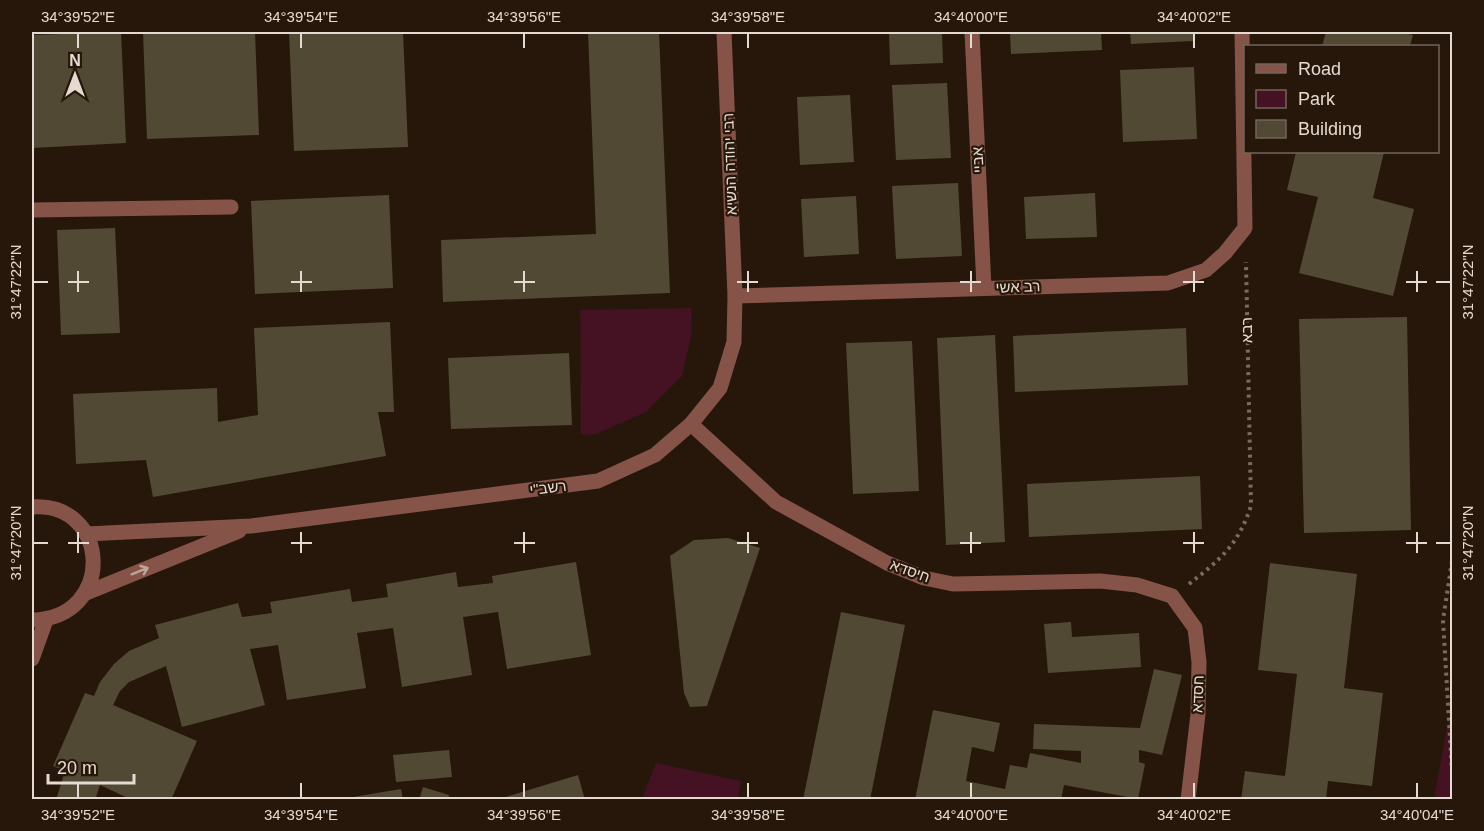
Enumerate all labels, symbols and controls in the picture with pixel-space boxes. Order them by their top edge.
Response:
text: 34°39'52"E [41,8,115,25]
text: 34°39'54"E [264,8,338,25]
text: 34°39'56"E [487,8,561,25]
text: 34°39'58"E [711,8,785,25]
text: 34°40'00"E [934,8,1008,25]
text: 34°40'02"E [1157,8,1231,25]
north arrow [45,45,105,105]
legend [1244,45,1439,153]
text: N [69,52,81,69]
text: Road [1298,59,1341,79]
text: Park [1298,89,1336,109]
street label: רבי יהודה הנשיא [719,113,740,216]
text: Building [1298,119,1362,139]
street label: אביי [968,146,987,174]
text: 31°47'22"N [7,244,24,320]
text: 31°47'22"N [1459,244,1476,320]
street label: רב אשי [995,277,1041,296]
street label: רבא [1238,317,1255,343]
street label: רשב"י [528,477,567,498]
text: 31°47'20"N [7,505,24,581]
text: 31°47'20"N [1459,505,1476,581]
street label: חיסדא [888,556,932,586]
one-way arrow [130,565,149,576]
street label: חסדא [1188,675,1207,713]
scale bar [48,747,134,785]
text: 20 m [57,758,97,778]
text: 34°39'52"E [41,806,115,823]
text: 34°39'54"E [264,806,338,823]
text: 34°39'56"E [487,806,561,823]
text: 34°39'58"E [711,806,785,823]
text: 34°40'00"E [934,806,1008,823]
text: 34°40'02"E [1157,806,1231,823]
text: 34°40'04"E [1380,806,1454,823]

